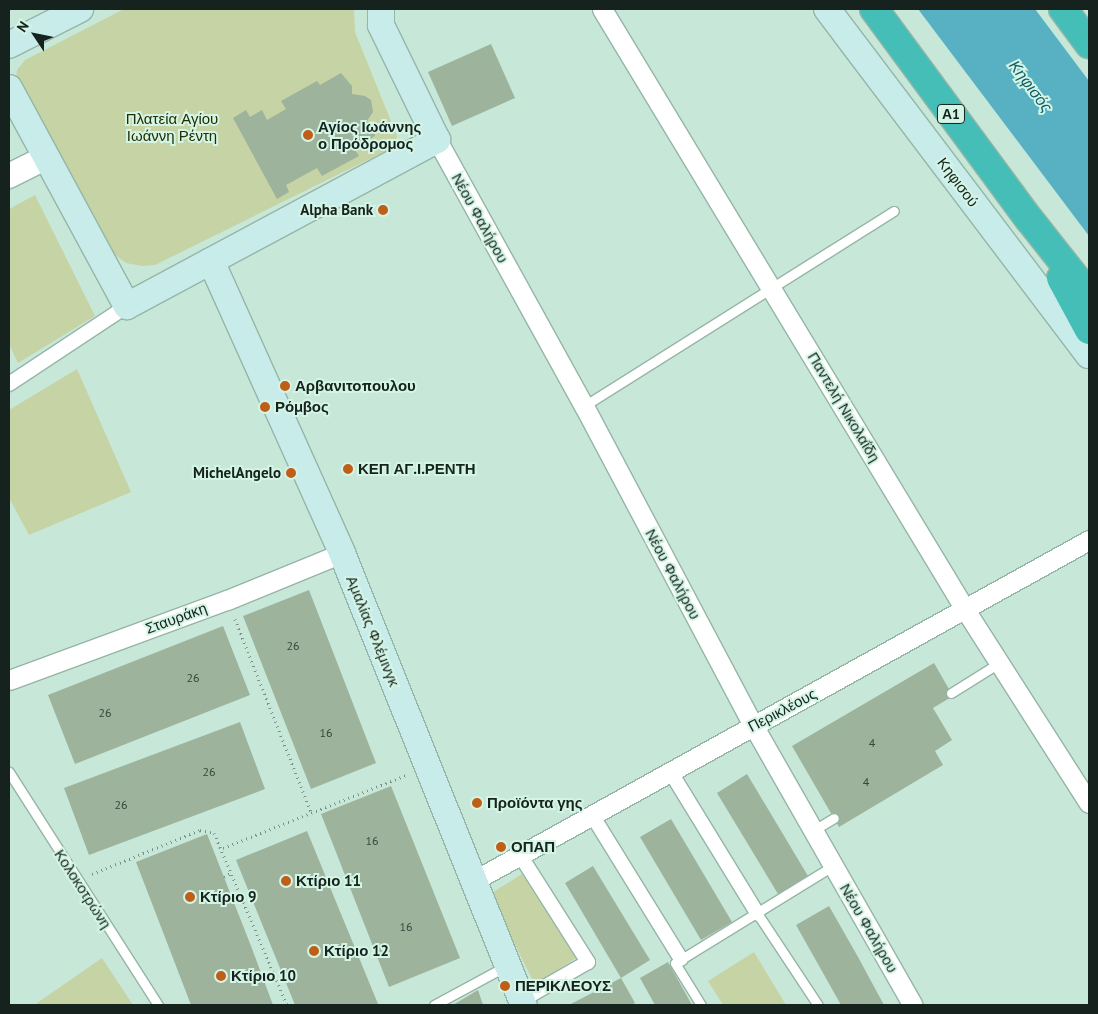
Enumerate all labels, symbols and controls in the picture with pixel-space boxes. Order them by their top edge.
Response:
north arrow [10,10,60,60]
text: N [13,18,33,35]
water label: Κηφισός [1005,56,1057,116]
road number: Α1 [936,102,966,126]
park label: Πλατεία Αγίου Ιωάννη Ρέντη [126,109,218,144]
place label: Αγίος Ιωάννης ο Πρόδρομος [318,117,421,152]
marker: Αγίος Ιωάννης ο Πρόδρομος [302,129,314,141]
street label: Κηφισού [934,154,982,210]
street label: Νέου Φαλήρου [448,170,512,266]
place label: Alpha Bank [300,201,373,219]
marker: Alpha Bank [377,204,389,216]
street label: Παντελή Νικολαΐδη [804,349,884,465]
place label: Αρβανιτοπουλου [295,377,416,395]
marker: Αρβανιτοπουλου [279,380,291,392]
place label: Ρόμβος [275,398,329,416]
marker: Ρόμβος [259,401,271,413]
place label: ΚΕΠ ΑΓ.Ι.ΡΕΝΤΗ [358,460,476,478]
marker: ΚΕΠ ΑΓ.Ι.ΡΕΝΤΗ [342,463,354,475]
place label: MichelAngelo [193,464,281,482]
marker: MichelAngelo [285,467,297,479]
street label: Νέου Φαλήρου [642,526,704,622]
street label: Αμαλίας Φλέμινγκ [343,573,403,689]
street label: Σταυράκη [143,599,209,637]
house number: 26 [286,639,300,653]
house number: 26 [186,671,200,685]
street label: Περικλέους [745,684,819,736]
house number: 26 [98,706,112,720]
house number: 16 [319,726,333,740]
house number: 4 [869,736,875,750]
house number: 26 [202,765,216,779]
house number: 4 [863,775,869,789]
place label: Προϊόντα γης [487,794,583,812]
marker: Προϊόντα γης [471,797,483,809]
house number: 26 [114,798,128,812]
house number: 16 [365,834,379,848]
place label: ΟΠΑΠ [511,838,555,856]
marker: ΟΠΑΠ [495,841,507,853]
street label: Κολοκοτρώνη [51,846,115,932]
place label: Κτίριο 11 [296,872,361,890]
marker: Κτίριο 11 [280,875,292,887]
street label: Νέου Φαλήρου [836,880,902,976]
place label: Κτίριο 9 [200,888,257,906]
marker: Κτίριο 9 [184,891,196,903]
house number: 16 [399,920,413,934]
place label: Κτίριο 12 [324,942,389,960]
marker: Κτίριο 12 [308,945,320,957]
place label: Κτίριο 10 [231,967,296,985]
marker: Κτίριο 10 [215,970,227,982]
place label: ΠΕΡΙΚΛΕΟΥΣ [515,977,611,995]
marker: ΠΕΡΙΚΛΕΟΥΣ [499,980,511,992]

